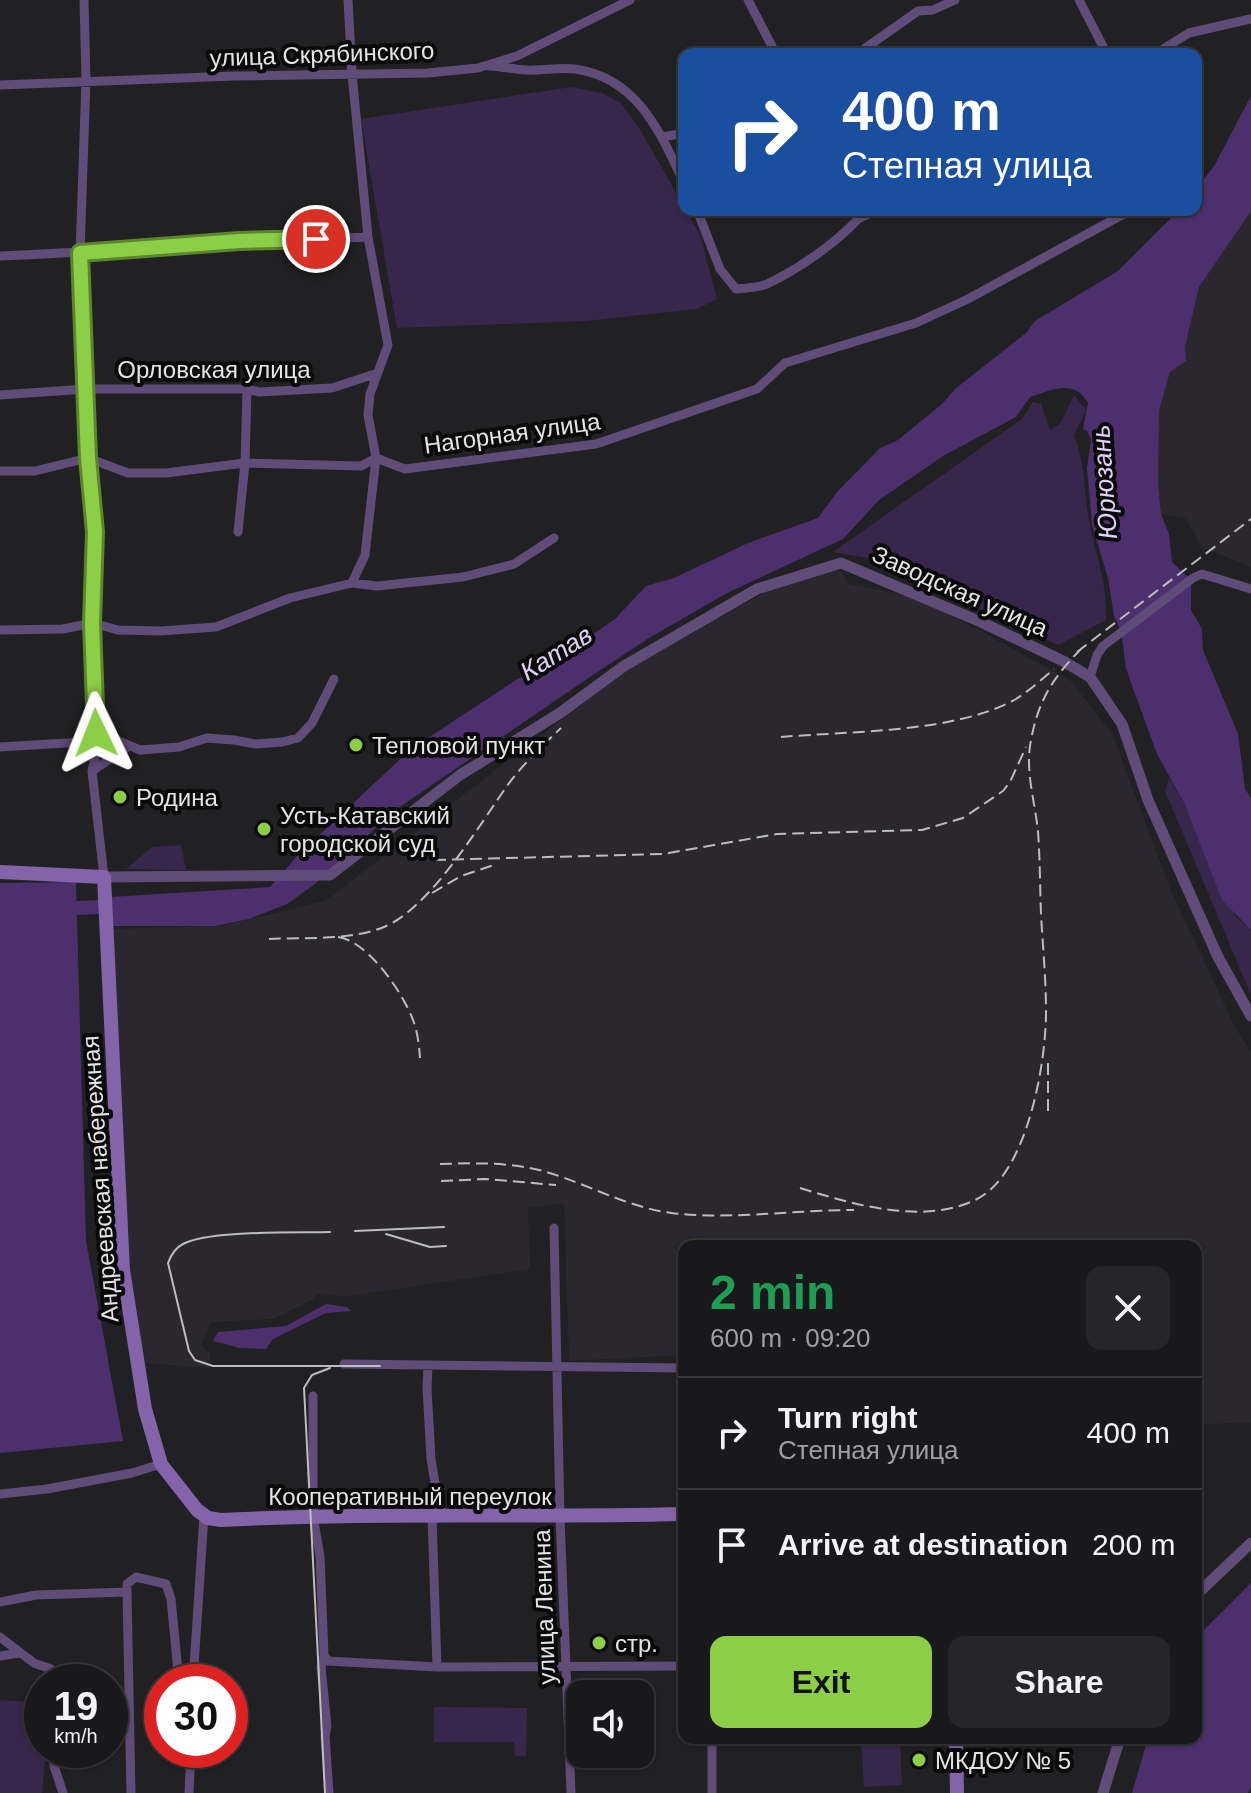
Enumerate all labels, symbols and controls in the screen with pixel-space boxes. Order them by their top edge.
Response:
street label: улица Скрябинского [209,37,435,71]
text: 400 m [842,79,1001,142]
icon: right [710,80,814,184]
text: Степная улица [842,145,1092,186]
pin [282,205,350,273]
icon: arrive [294,217,338,261]
street label: Орловская улица [117,356,311,383]
street label: Нагорная улица [422,407,603,459]
water label: Юрюзань [1085,424,1123,540]
street label: Заводская улица [868,540,1052,642]
water label: Катав [514,619,598,687]
position arrow [54,691,138,775]
place label: Тепловой пункт [372,732,545,759]
marker: Тепловой пункт [347,736,365,754]
place label: Родина [136,784,218,811]
marker: Родина [111,788,129,806]
place label: Усть-Катавский городской суд [280,802,450,857]
marker: Усть-Катавский городской суд [255,820,273,838]
street label: Андреевская набережная [77,1035,123,1323]
text: 2 min [710,1266,835,1319]
button: close [1086,1266,1170,1350]
text: 600 m · 09:20 [710,1323,870,1353]
text: Turn right [778,1401,917,1434]
icon: right [710,1411,754,1455]
text: 400 m [1087,1416,1170,1449]
text: Степная улица [778,1435,959,1465]
street label: Кооперативный переулок [268,1483,552,1510]
icon: arrive [710,1523,754,1567]
street label: улица Ленина [528,1528,560,1685]
text: Arrive at destination [778,1528,1068,1561]
text: 200 m [1092,1528,1175,1561]
place label: стр. [615,1630,658,1657]
marker: стр. [590,1634,608,1652]
button: Exit [710,1636,932,1728]
button: Share [948,1636,1170,1728]
speed limit sign: 30 [144,1664,248,1768]
map controls [566,1680,654,1768]
button: sound [566,1680,654,1768]
text: 19 [54,1684,98,1728]
text: km/h [54,1725,98,1747]
place label: МКДОУ № 5 [935,1747,1071,1774]
marker: МКДОУ № 5 [910,1751,928,1769]

